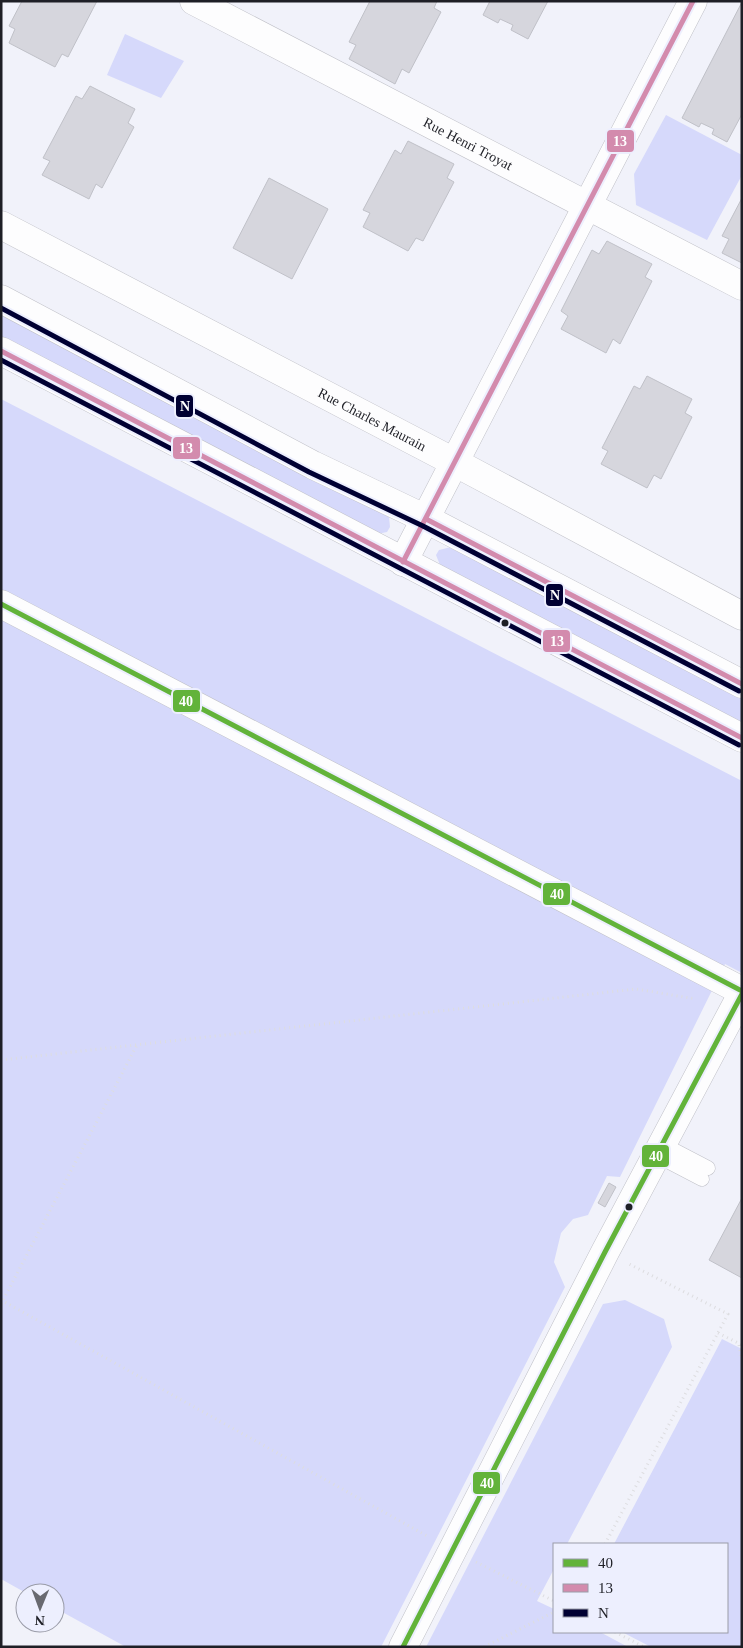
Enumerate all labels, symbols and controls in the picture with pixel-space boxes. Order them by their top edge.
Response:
street label: Rue Henri Troyat [421,115,515,173]
line badge: 13 [606,129,635,153]
text: 13 [613,134,627,149]
street label: Rue Charles Maurain [315,385,429,454]
line badge: N [175,394,194,418]
text: N [180,399,190,414]
line badge: 13 [172,436,201,460]
text: 13 [179,441,193,456]
line badge: N [545,583,564,607]
text: N [550,588,560,603]
unlabelled marker [500,618,510,628]
line badge: 13 [542,629,571,653]
text: 13 [550,634,564,649]
line badge: 40 [172,689,201,713]
text: 40 [179,694,193,709]
line badge: 40 [542,882,571,906]
text: 40 [550,887,564,902]
line badge: 40 [641,1144,670,1168]
text: 40 [649,1149,663,1164]
unlabelled marker [624,1202,634,1212]
line badge: 40 [472,1471,501,1495]
text: 40 [480,1476,494,1491]
legend [553,1543,728,1633]
text: 40 [598,1555,613,1571]
text: 13 [598,1580,613,1596]
north arrow [15,1583,65,1633]
text: N [598,1605,609,1621]
text: N [35,1613,45,1628]

